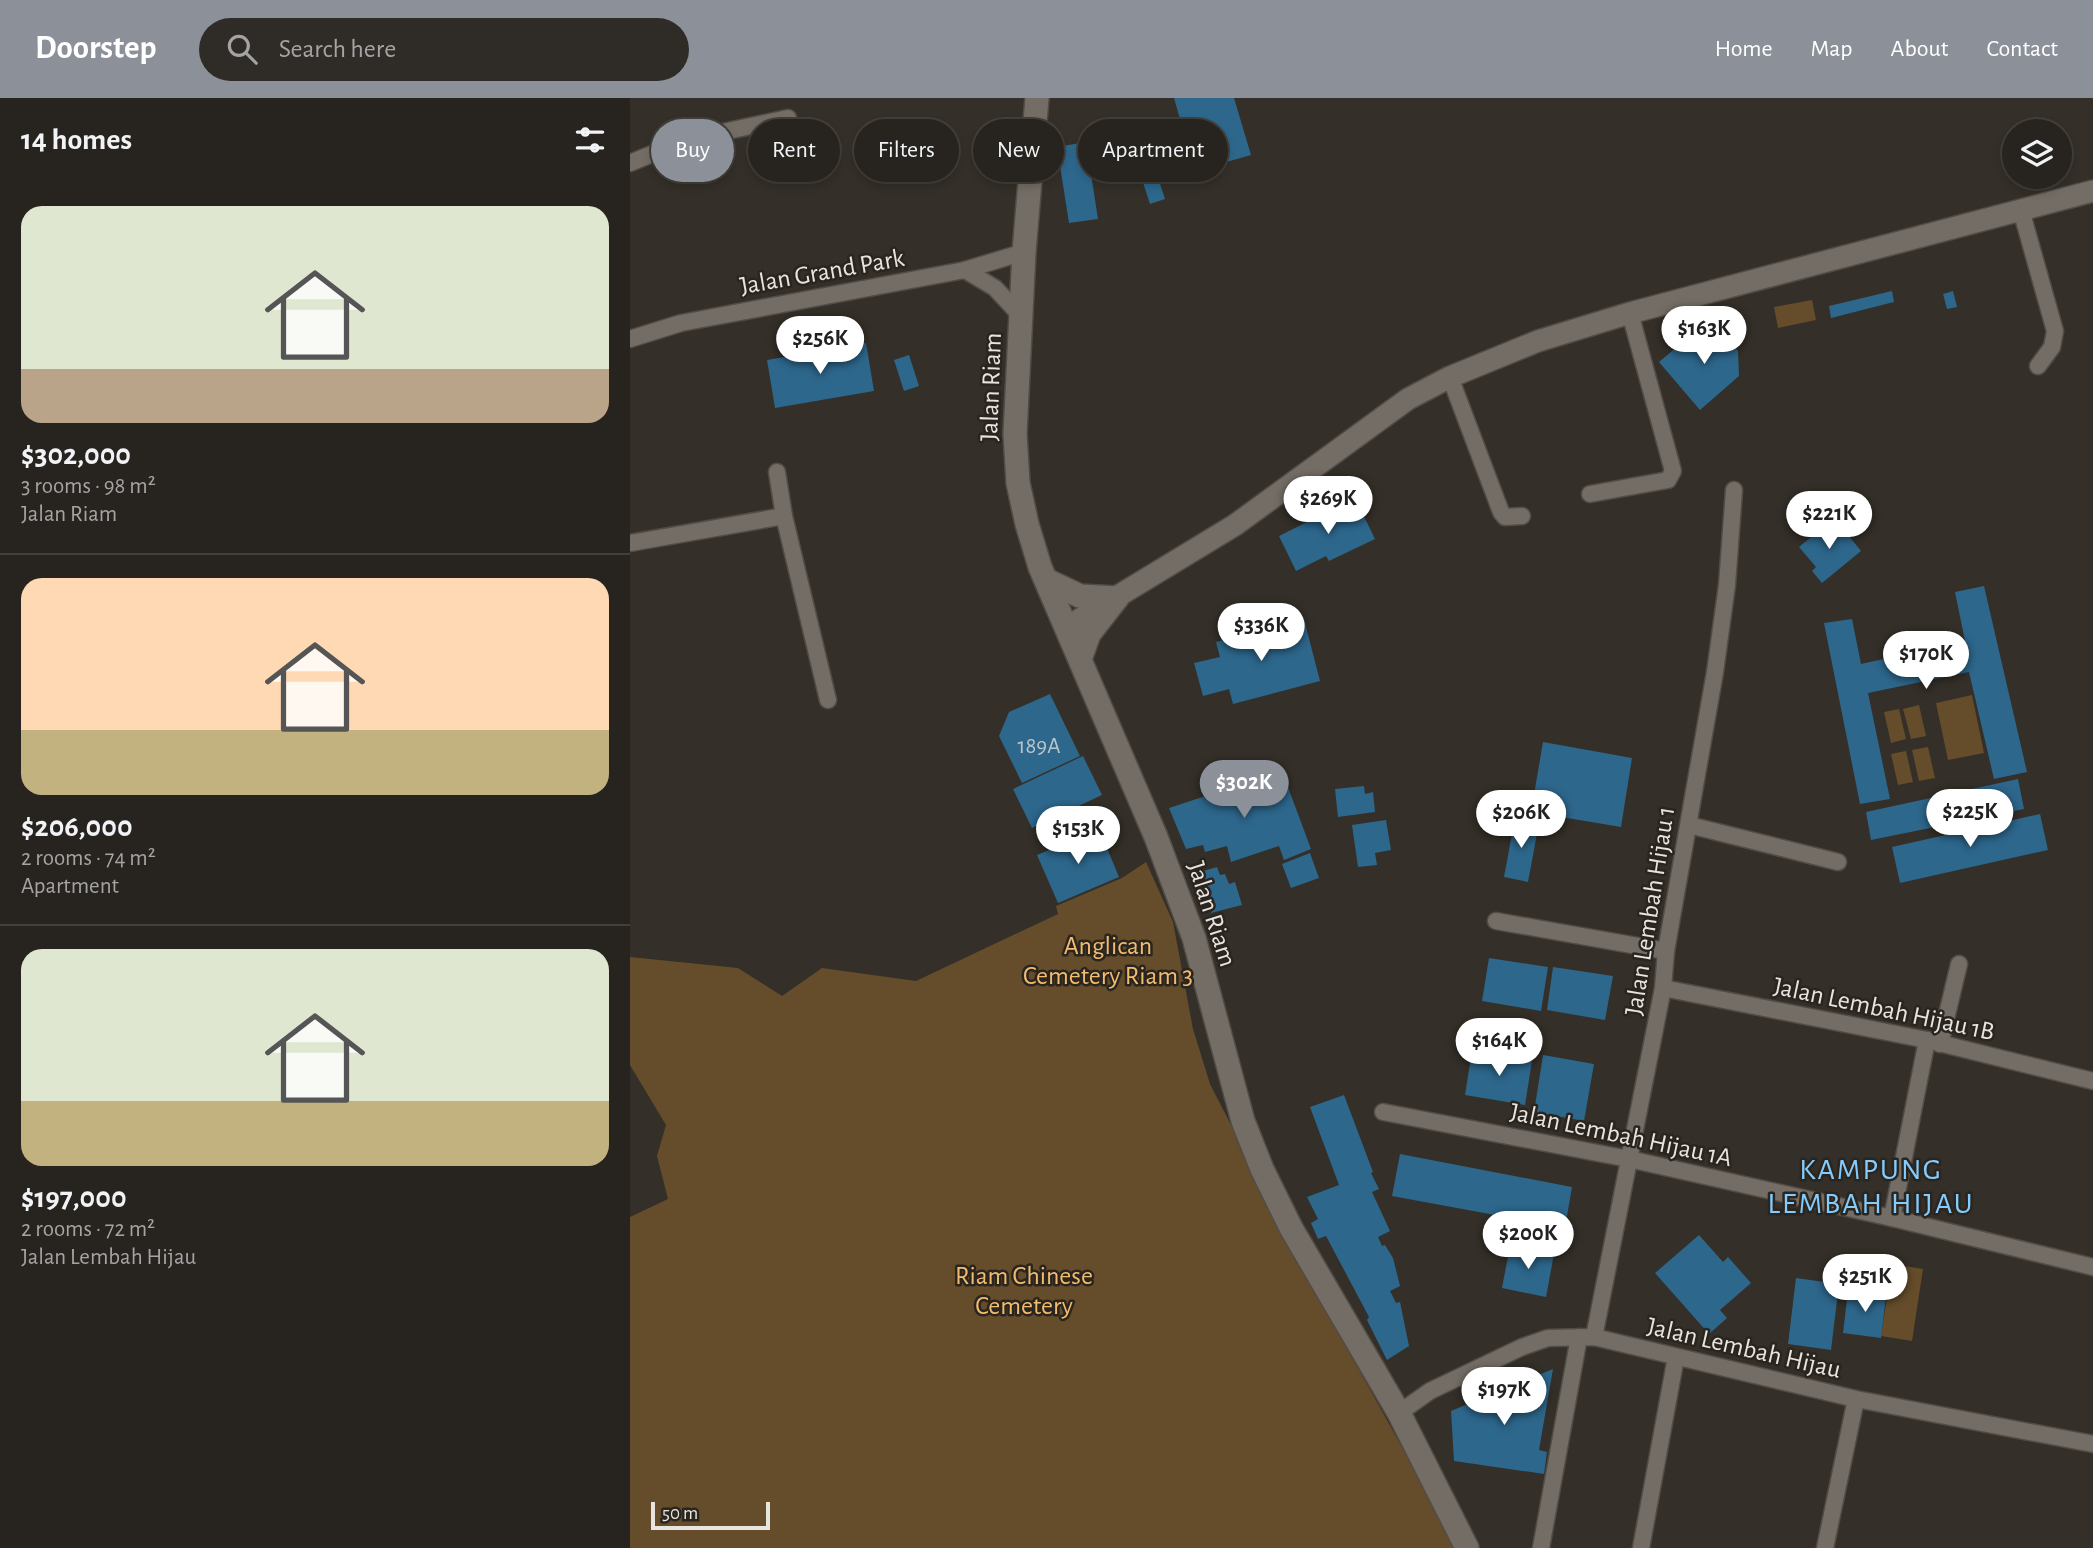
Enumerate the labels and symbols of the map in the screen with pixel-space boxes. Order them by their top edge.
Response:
street label: Jalan Grand Park [738,245,906,299]
pin: $163K [1655,306,1753,366]
pin: $256K [771,316,869,376]
street label: Jalan Riam [976,332,1006,442]
pin: $269K [1279,476,1377,536]
pin: $221K [1780,491,1878,551]
pin: $336K [1212,603,1310,663]
pin: $170K [1877,632,1975,691]
house number: 189A [1018,735,1060,758]
pin: $302K [1195,760,1293,820]
pin: $206K [1472,790,1570,850]
pin: $225K [1921,790,2019,849]
street label: Jalan Lembah Hijau 1 [1621,805,1679,1017]
pin: $153K [1029,806,1127,866]
street label: Jalan Riam [1183,858,1241,970]
park label: Anglican Cemetery Riam 3 [1023,933,1193,989]
street label: Jalan Lembah Hijau 1B [1771,973,1997,1045]
pin: $164K [1450,1018,1548,1078]
street label: Jalan Lembah Hijau 1A [1508,1099,1734,1171]
district label: KAMPUNG LEMBAH HIJAU [1768,1155,1975,1219]
pin: $200K [1479,1212,1577,1271]
pin: $251K [1816,1254,1914,1314]
park label: Riam Chinese Cemetery [955,1263,1093,1319]
street label: Jalan Lembah Hijau [1645,1313,1843,1383]
pin: $197K [1455,1368,1553,1427]
scale bar [651,1499,770,1531]

